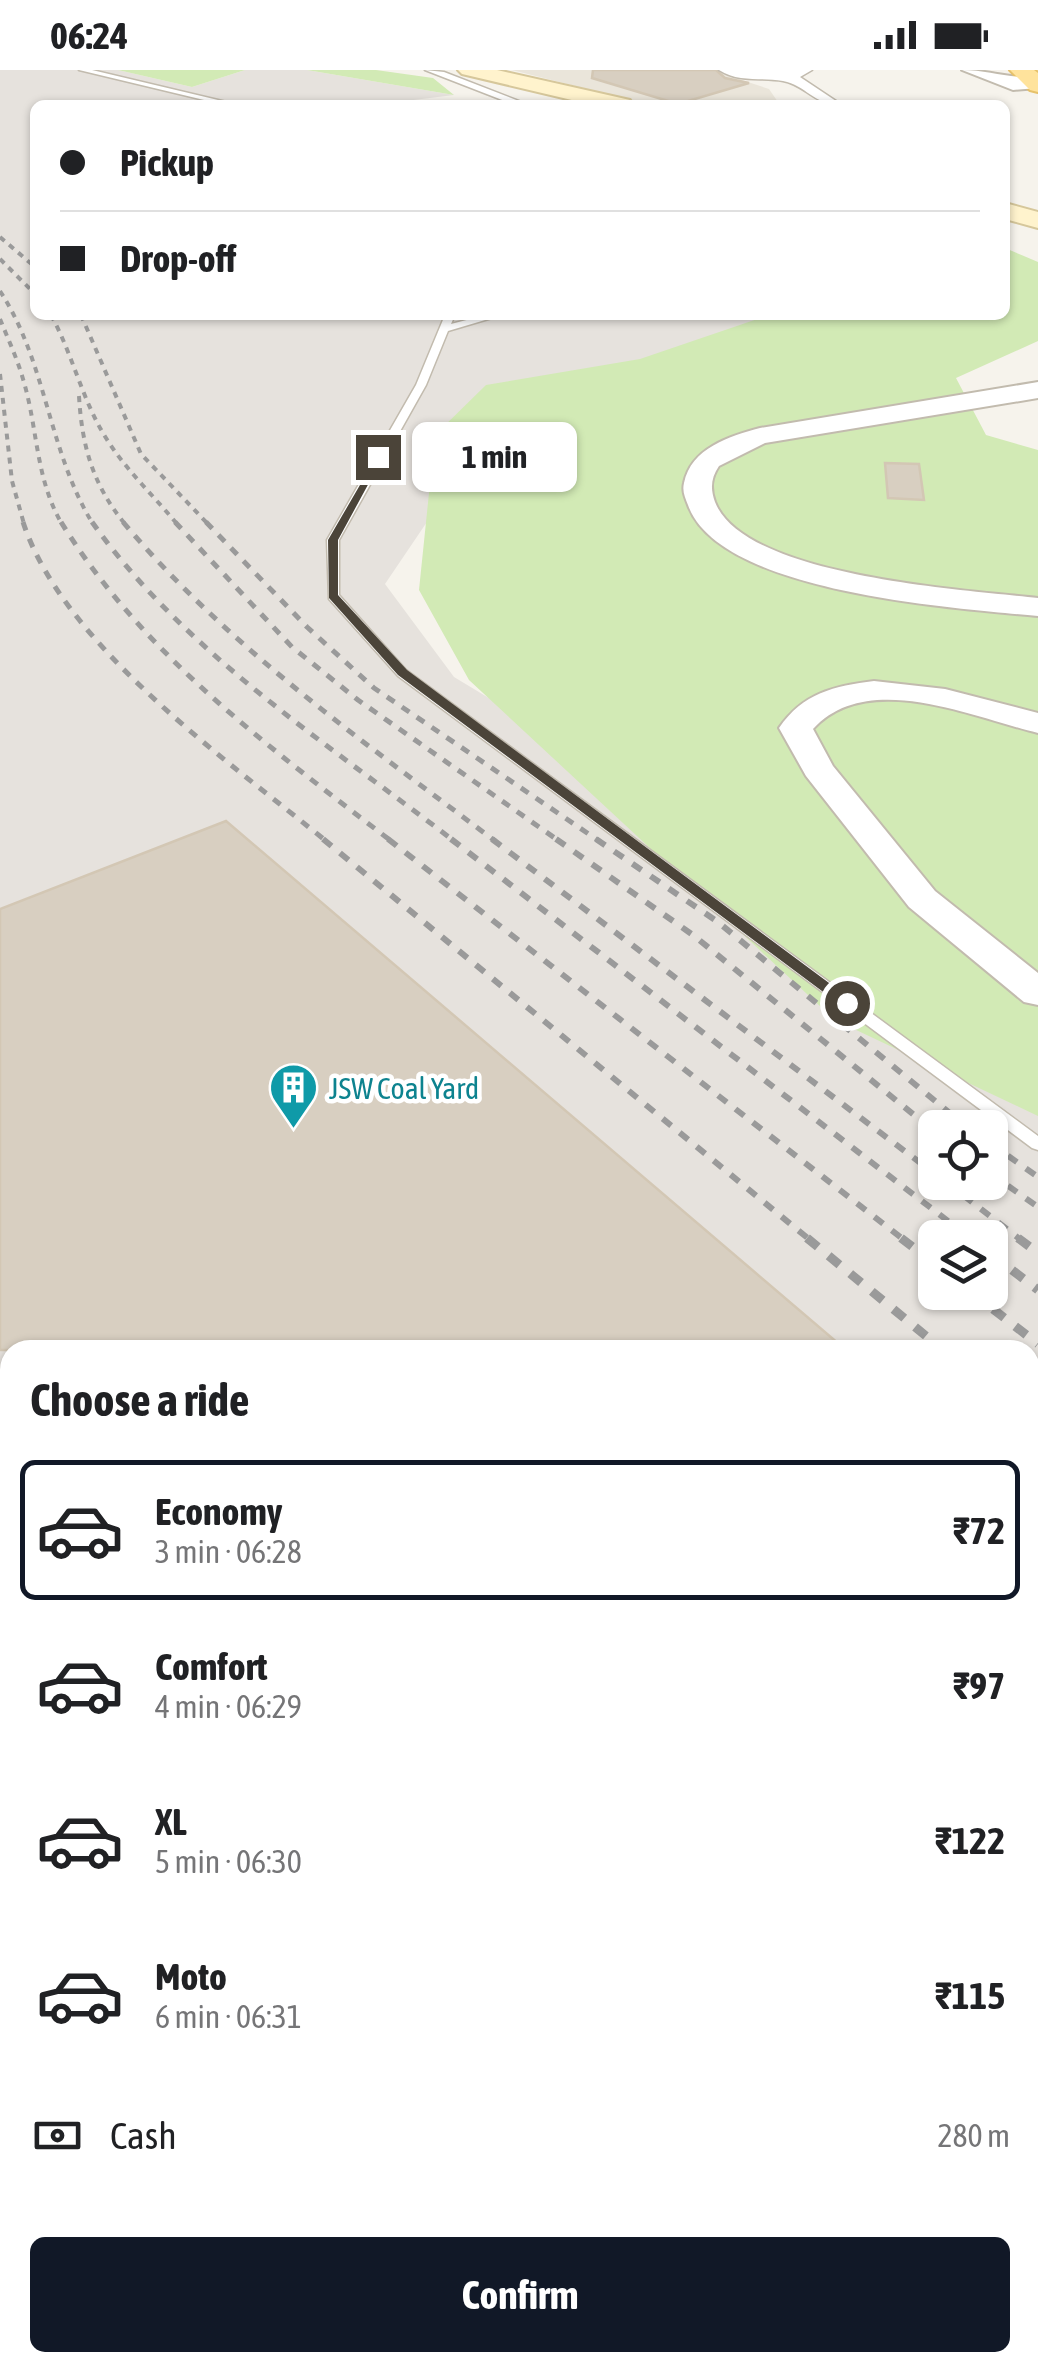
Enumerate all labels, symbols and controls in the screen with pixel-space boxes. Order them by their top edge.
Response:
text: 06:24 [50,14,128,57]
text: Pickup [120,141,214,184]
text: Drop-off [120,237,236,280]
callout: 1 min [413,422,578,492]
route end [356,435,401,480]
text: 1 min [462,438,527,475]
route start [825,981,870,1026]
building icon: JSW Coal Yard [268,1062,320,1130]
place label: JSW Coal Yard [329,1071,479,1105]
map controls [918,1110,1008,1310]
button: locate [918,1110,1008,1200]
button: layers [918,1220,1008,1310]
text: Choose a ride [30,1374,249,1426]
icon: car [35,1485,125,1575]
text: Economy [155,1490,282,1533]
text: ₹72 [953,1509,1005,1552]
text: 3 min · 06:28 [155,1533,302,1570]
icon: car [35,1640,125,1730]
text: Comfort [155,1645,267,1688]
text: ₹97 [953,1664,1005,1707]
text: 4 min · 06:29 [155,1688,302,1725]
icon: car [35,1795,125,1885]
text: XL [155,1800,187,1843]
text: ₹122 [935,1819,1005,1862]
text: 5 min · 06:30 [155,1843,302,1880]
icon: car [35,1950,125,2040]
text: Moto [155,1955,227,1998]
text: ₹115 [935,1974,1005,2017]
text: 6 min · 06:31 [155,1998,302,2035]
icon: cash [30,2108,85,2163]
text: Cash [110,2114,177,2157]
text: 280 m [937,2117,1010,2154]
button: Confirm [30,2237,1010,2352]

